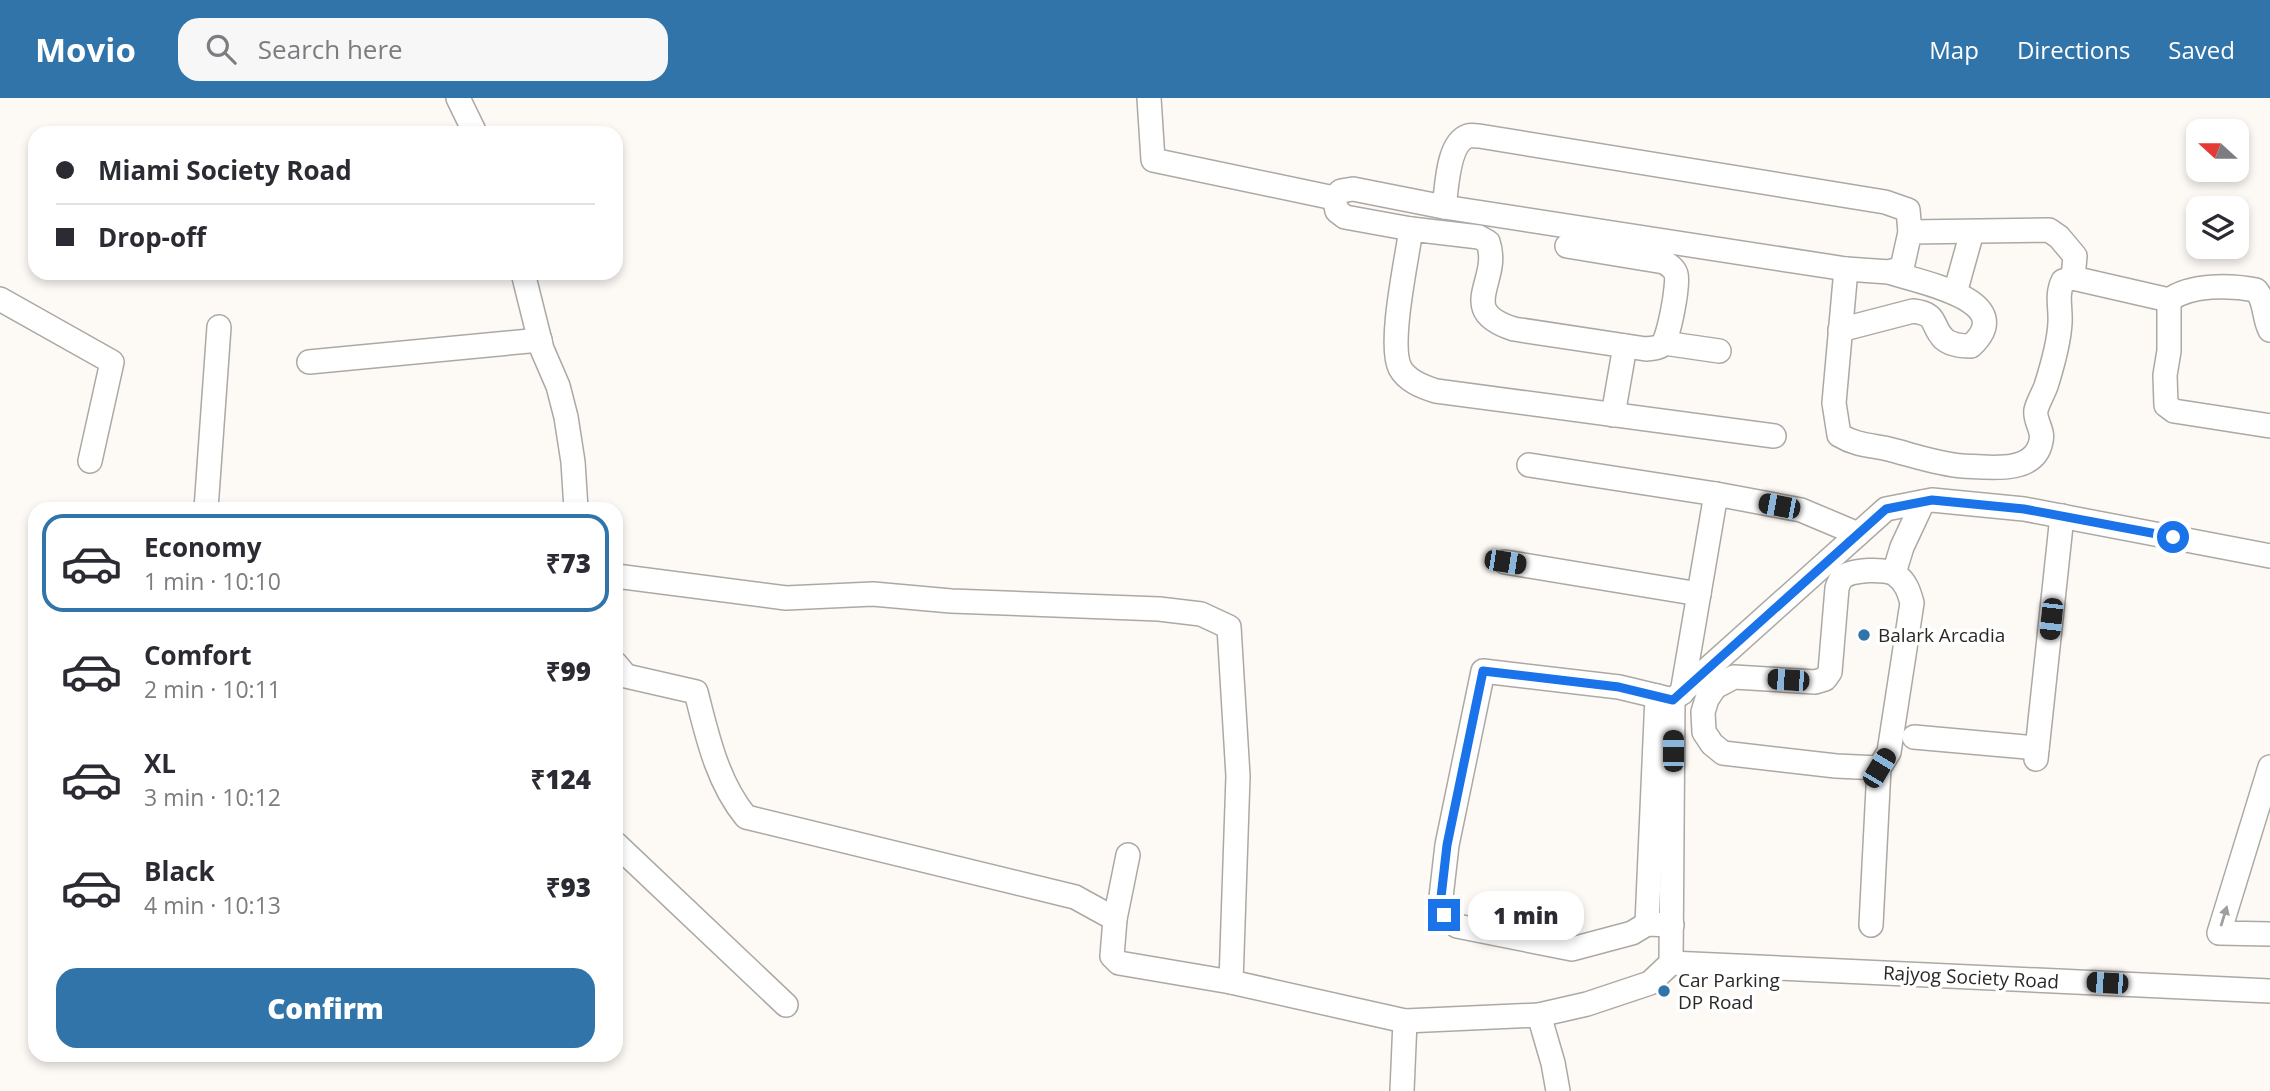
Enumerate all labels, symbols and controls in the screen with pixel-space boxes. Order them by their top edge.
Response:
search box [178,18,668,81]
text: Movio [35,27,136,72]
icon: search [202,30,240,68]
text: Search here [258,31,403,67]
text: Map [1929,33,1979,66]
text: Directions [2017,33,2130,66]
text: Saved [2168,33,2235,66]
north arrow [2186,119,2249,182]
map controls [2186,119,2249,259]
text: Miami Society Road [98,152,352,188]
button: layers [2186,196,2249,259]
text: Drop-off [98,219,206,255]
car [1757,492,1802,520]
route start [2157,521,2189,553]
text: Economy [144,529,262,565]
icon: car [60,532,123,595]
text: ₹73 [546,545,591,581]
car [1483,548,1528,576]
text: 1 min · 10:10 [144,565,281,597]
car [2039,597,2064,641]
place label: Balark Arcadia [1878,622,2005,648]
marker: Balark Arcadia [1856,627,1872,643]
text: Comfort [144,637,251,673]
icon: car [60,640,123,703]
text: ₹99 [546,653,591,689]
car [1767,668,1810,692]
text: 2 min · 10:11 [144,673,281,705]
car [1663,730,1684,772]
text: XL [144,745,176,781]
car [1860,745,1899,791]
icon: car [60,748,123,811]
text: ₹124 [530,761,591,797]
text: 3 min · 10:12 [144,781,281,813]
text: Black [144,853,215,889]
icon: car [60,856,123,919]
text: ₹93 [546,869,591,905]
text: 4 min · 10:13 [144,889,281,921]
callout: 1 min [1468,890,1584,940]
route end [1428,899,1460,931]
text: 1 min [1493,899,1559,931]
one-way arrow [2219,906,2229,927]
street label: Rajyog Society Road [1882,959,2060,995]
place label: Car Parking DP Road [1678,967,1780,1015]
button: Confirm [56,968,595,1048]
car [2086,971,2129,995]
marker: Car Parking DP Road [1656,983,1672,999]

